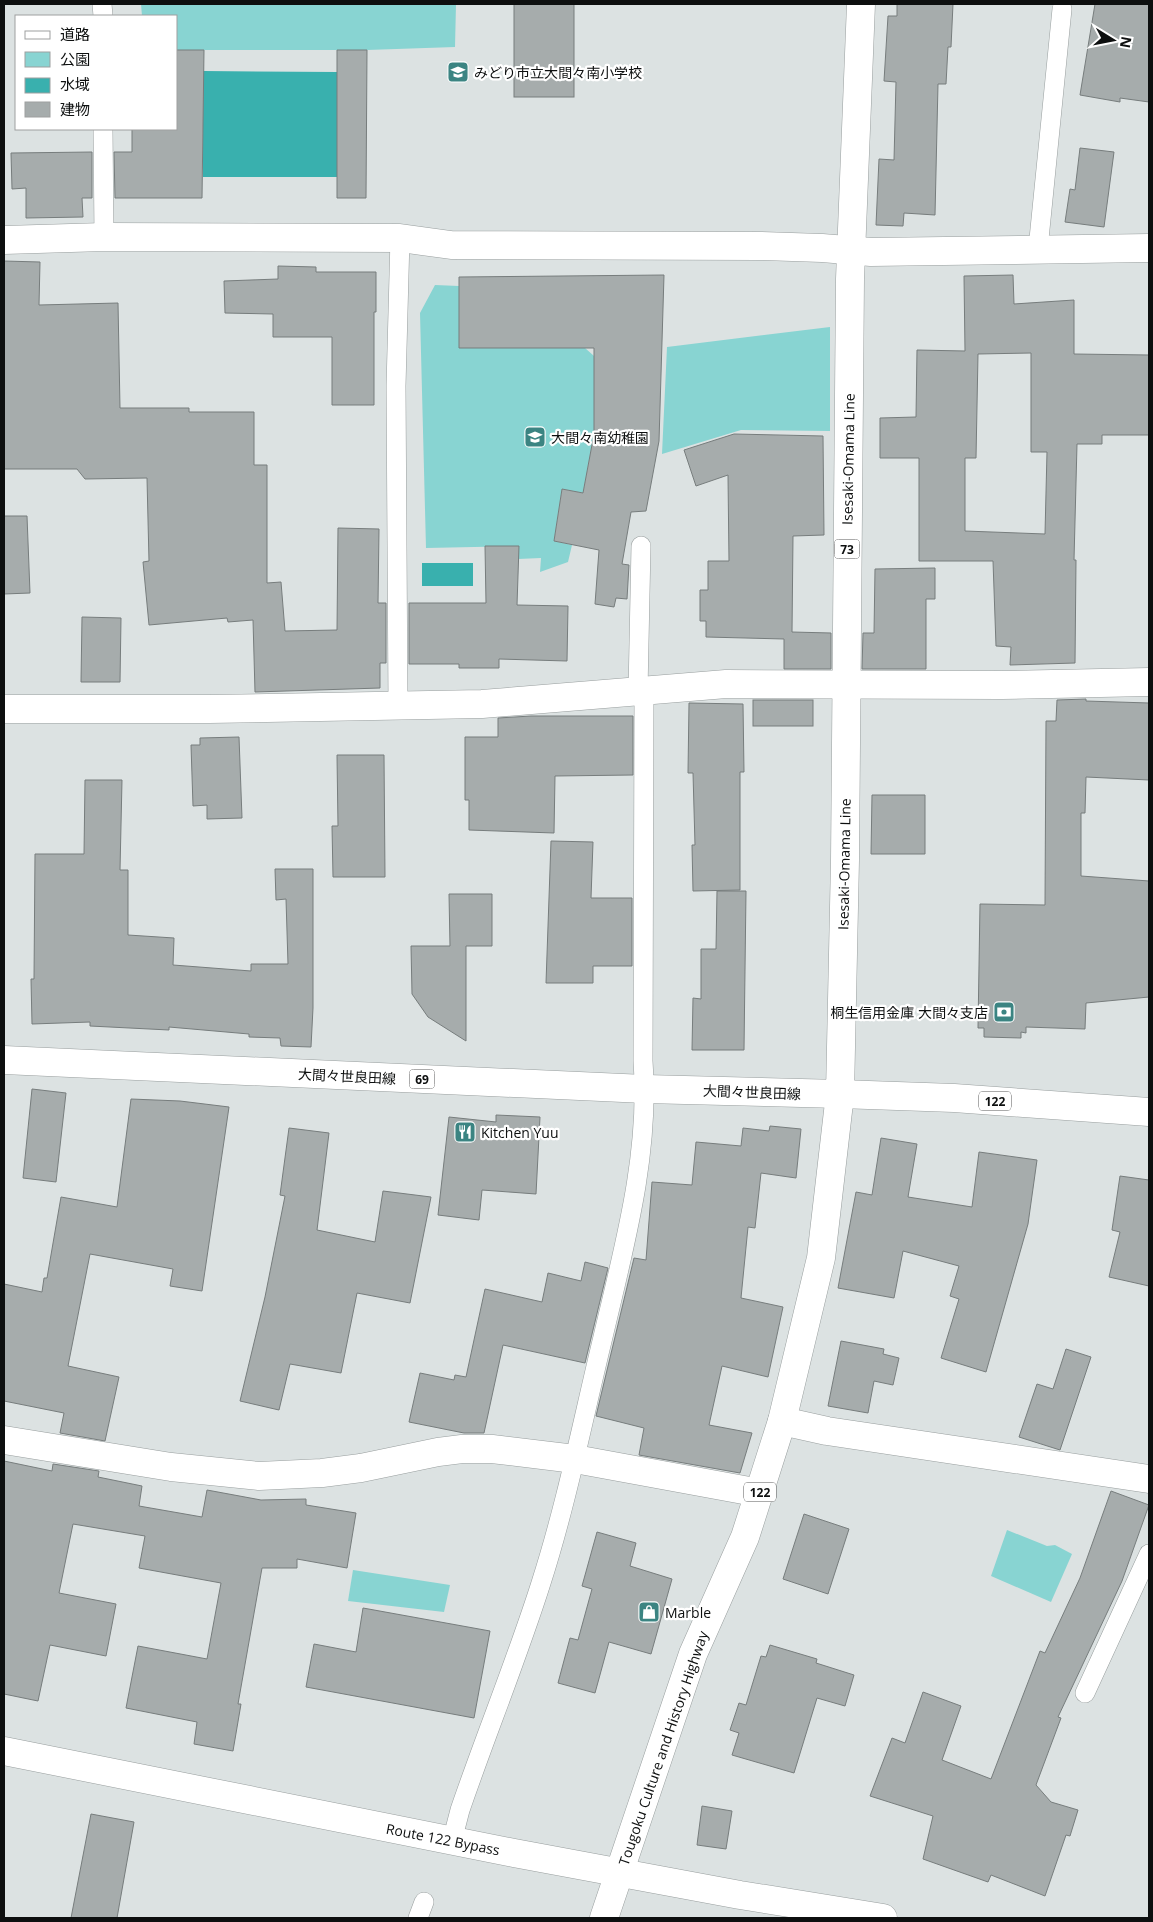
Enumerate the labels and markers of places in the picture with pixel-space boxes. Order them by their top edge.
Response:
school or university icon: みどり市立大間々南小学校 [446,60,470,84]
place label: みどり市立大間々南小学校 [474,63,642,82]
school or university icon: 大間々南幼稚園 [523,425,547,449]
place label: 大間々南幼稚園 [551,428,649,447]
bank icon: 桐生信用金庫 大間々支店 [992,1000,1016,1024]
place label: 桐生信用金庫 大間々支店 [830,1003,988,1022]
restaurant icon: Kitchen Yuu [453,1120,477,1144]
place label: Kitchen Yuu [481,1123,558,1142]
shop icon: Marble [637,1600,661,1624]
place label: Marble [665,1603,711,1622]

